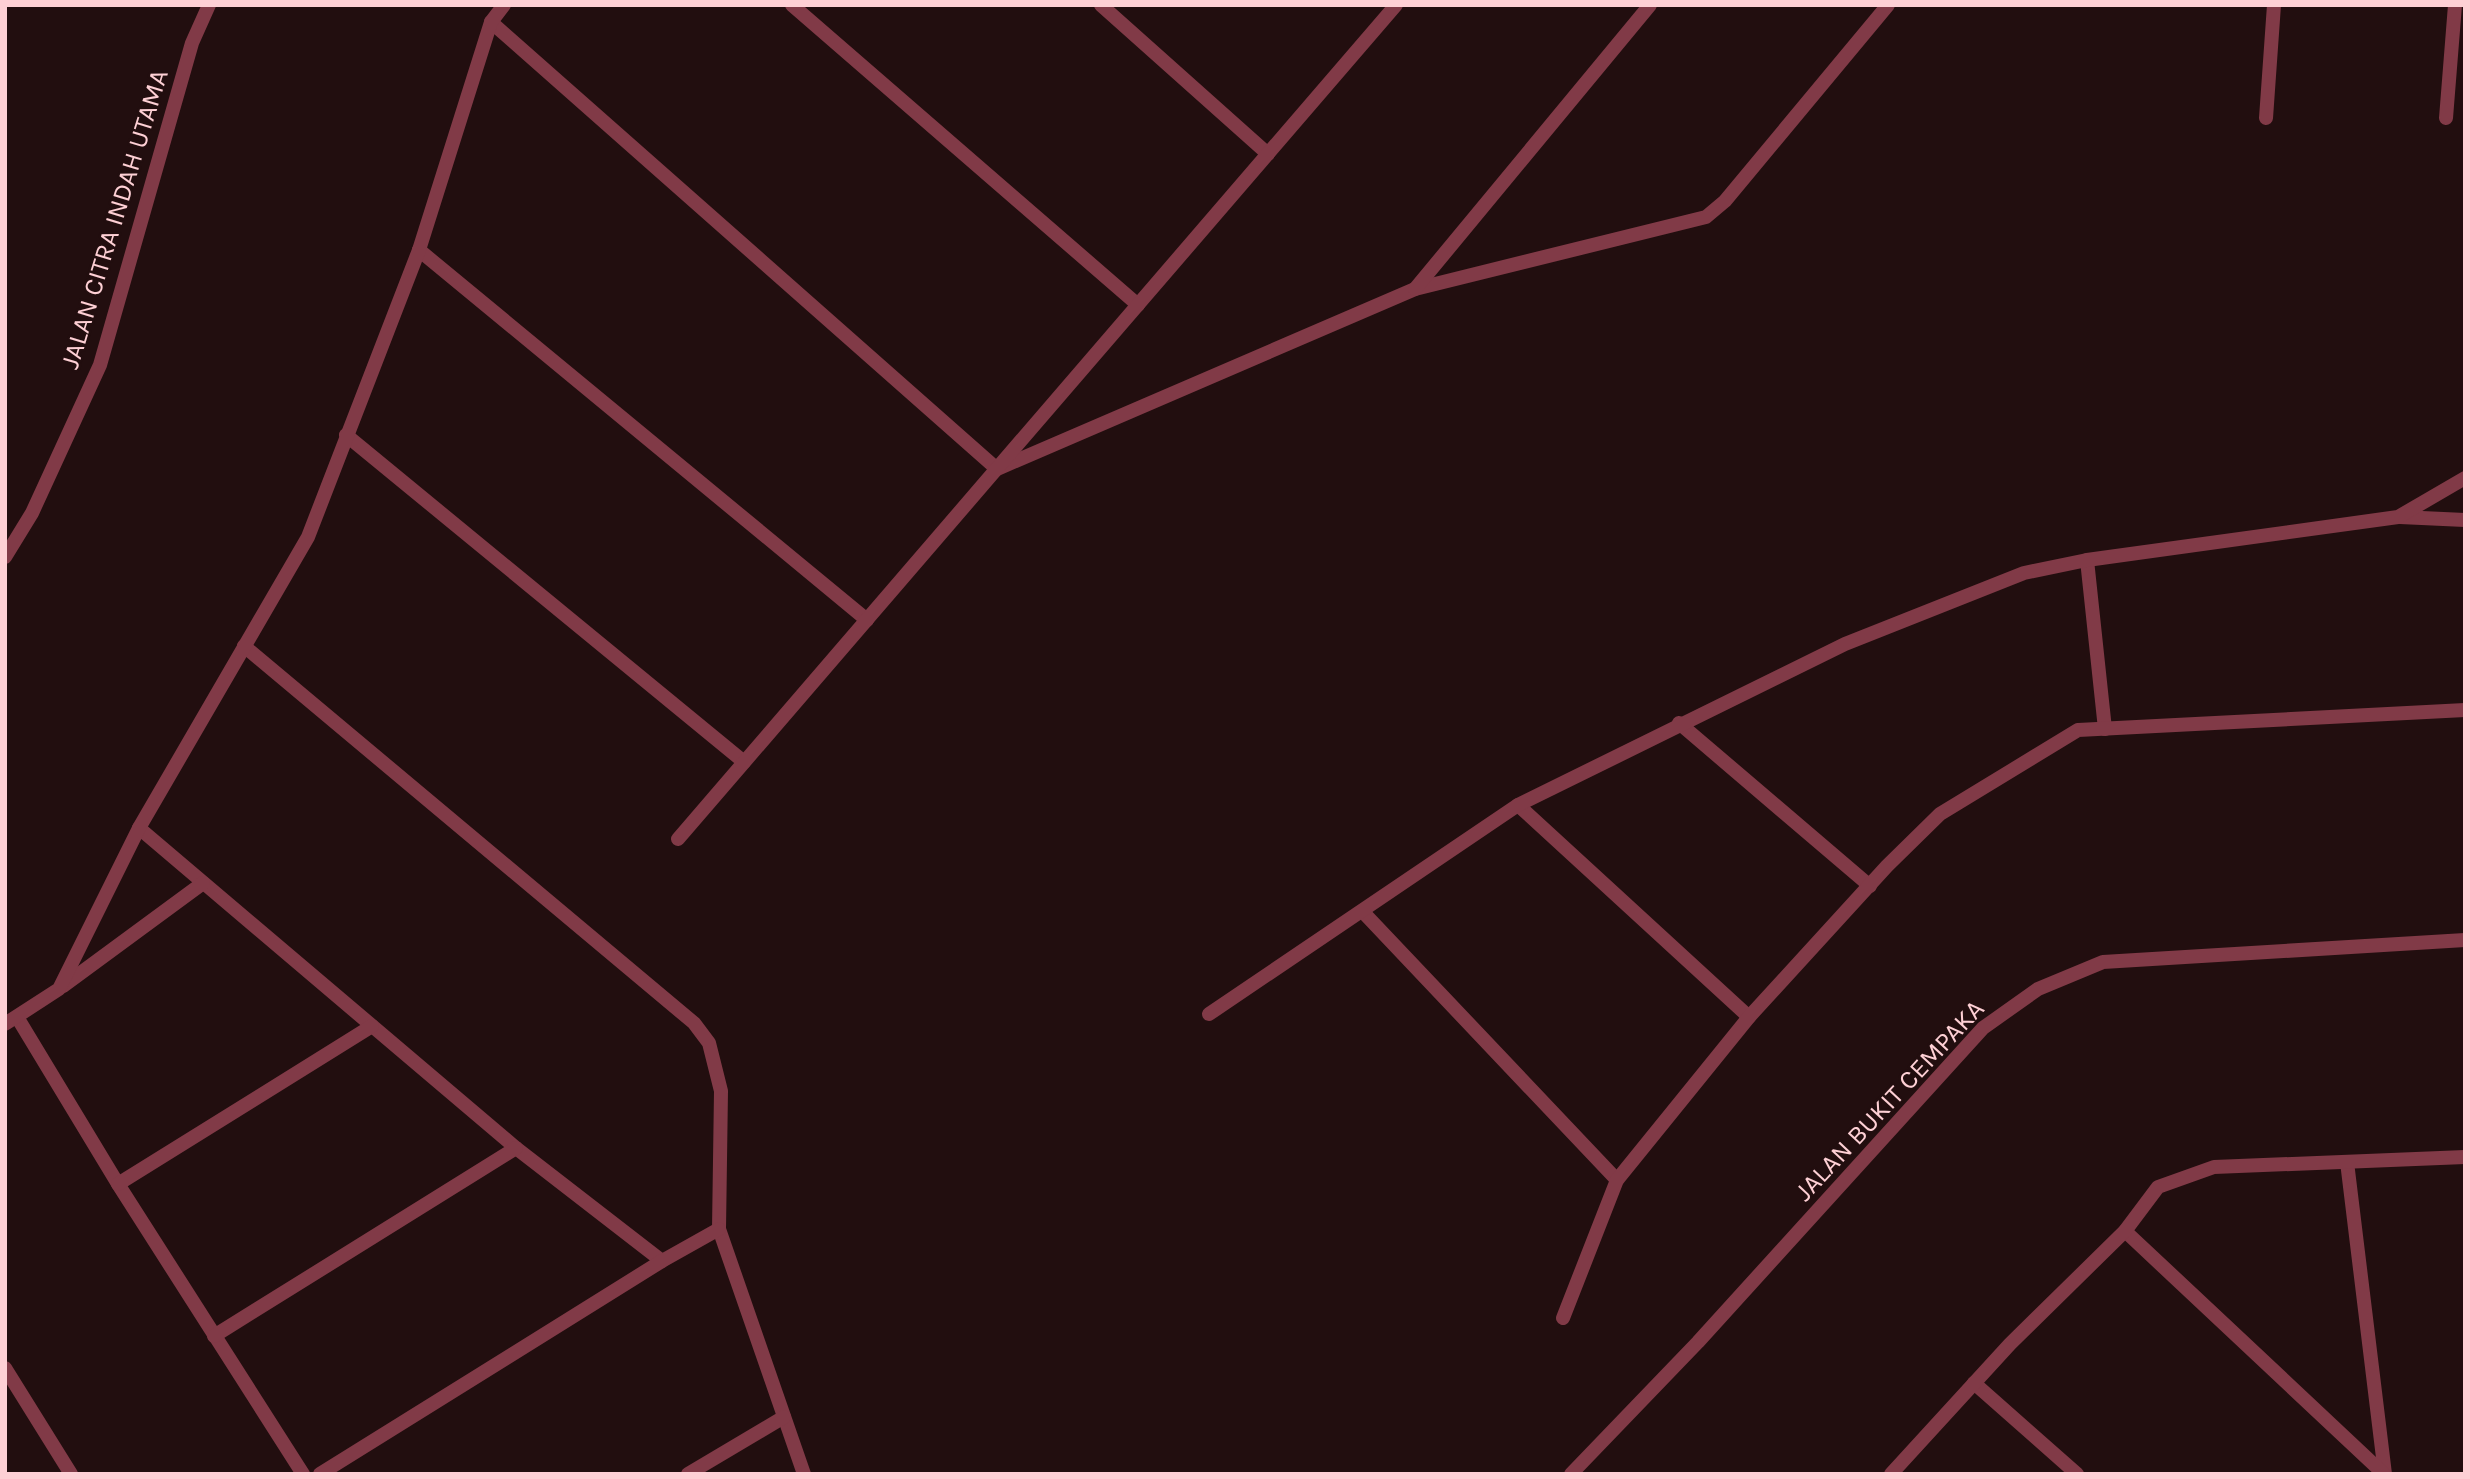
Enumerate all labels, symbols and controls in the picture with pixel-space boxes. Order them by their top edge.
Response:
street label: JALAN CITRA INDAH UTAMA [54,66,175,373]
street label: JALAN BUKIT CEMPAKA [1788,993,1991,1207]

